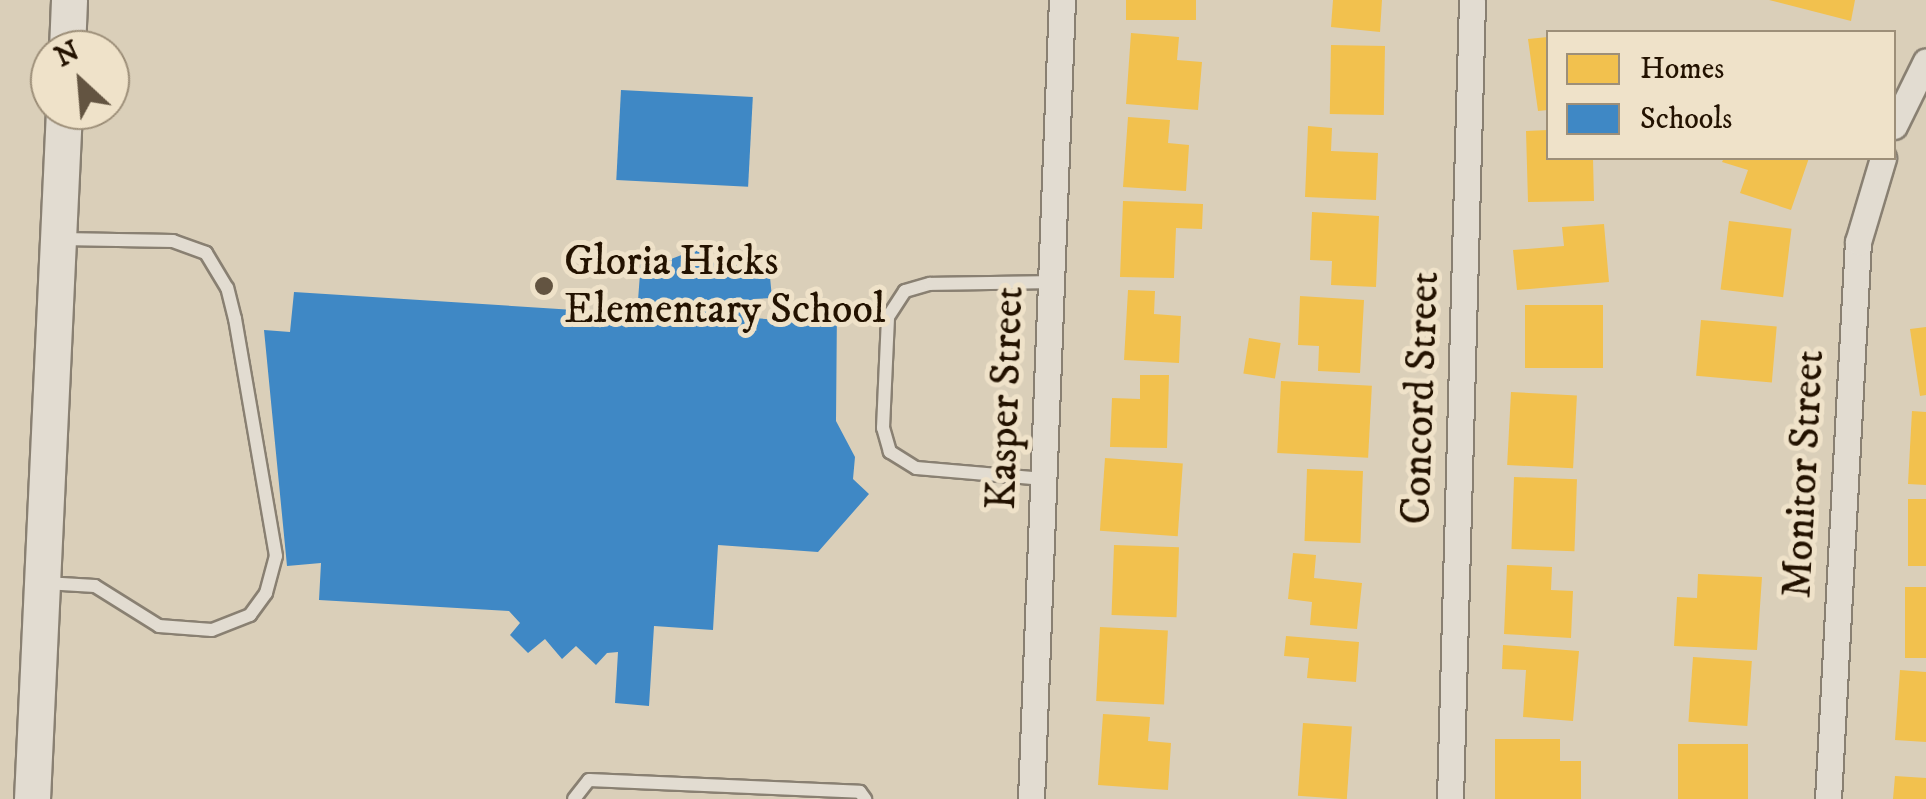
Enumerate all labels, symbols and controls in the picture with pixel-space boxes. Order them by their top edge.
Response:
north arrow [30,30,130,130]
legend [1546,30,1896,160]
text: N [49,34,86,75]
text: Homes [1640,51,1724,88]
text: Schools [1640,101,1732,138]
place label: Gloria Hicks Elementary School [564,237,885,336]
street label: Concord Street [1391,271,1451,525]
marker: Gloria Hicks Elementary School [533,275,555,297]
street label: Kasper Street [977,285,1035,511]
street label: Monitor Street [1772,349,1836,599]

